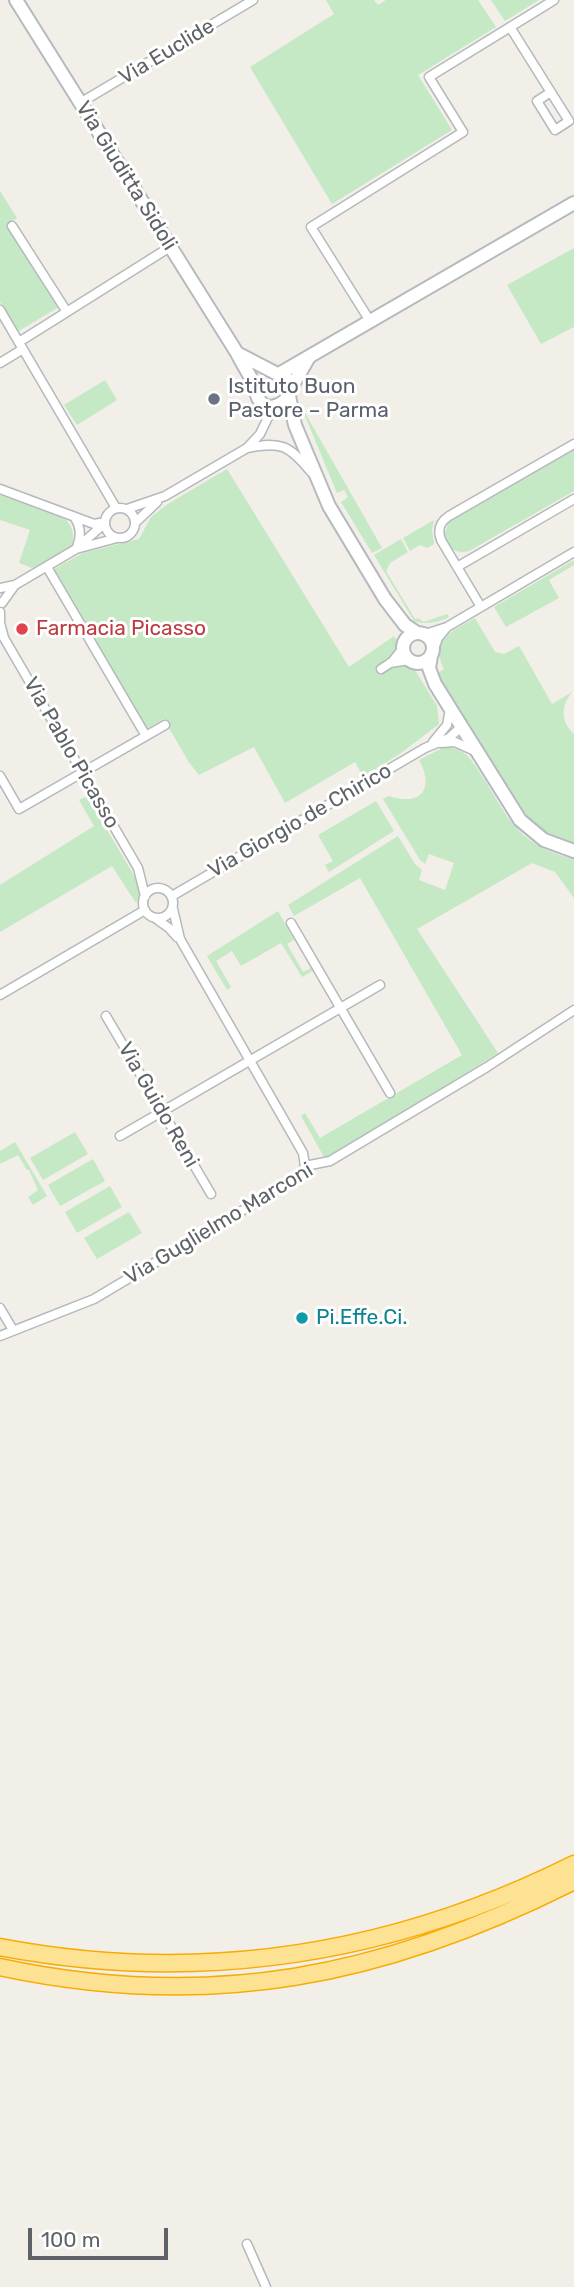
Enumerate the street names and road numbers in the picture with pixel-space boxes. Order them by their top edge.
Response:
street label: Via Euclide [115,14,219,90]
street label: Via Giuditta Sidoli [70,97,182,255]
street label: Via Pablo Picasso [17,673,125,833]
street label: Via Giorgio de Chirico [204,758,396,884]
street label: Via Guido Reni [112,1038,204,1172]
street label: Via Guglielmo Marconi [120,1158,318,1290]

